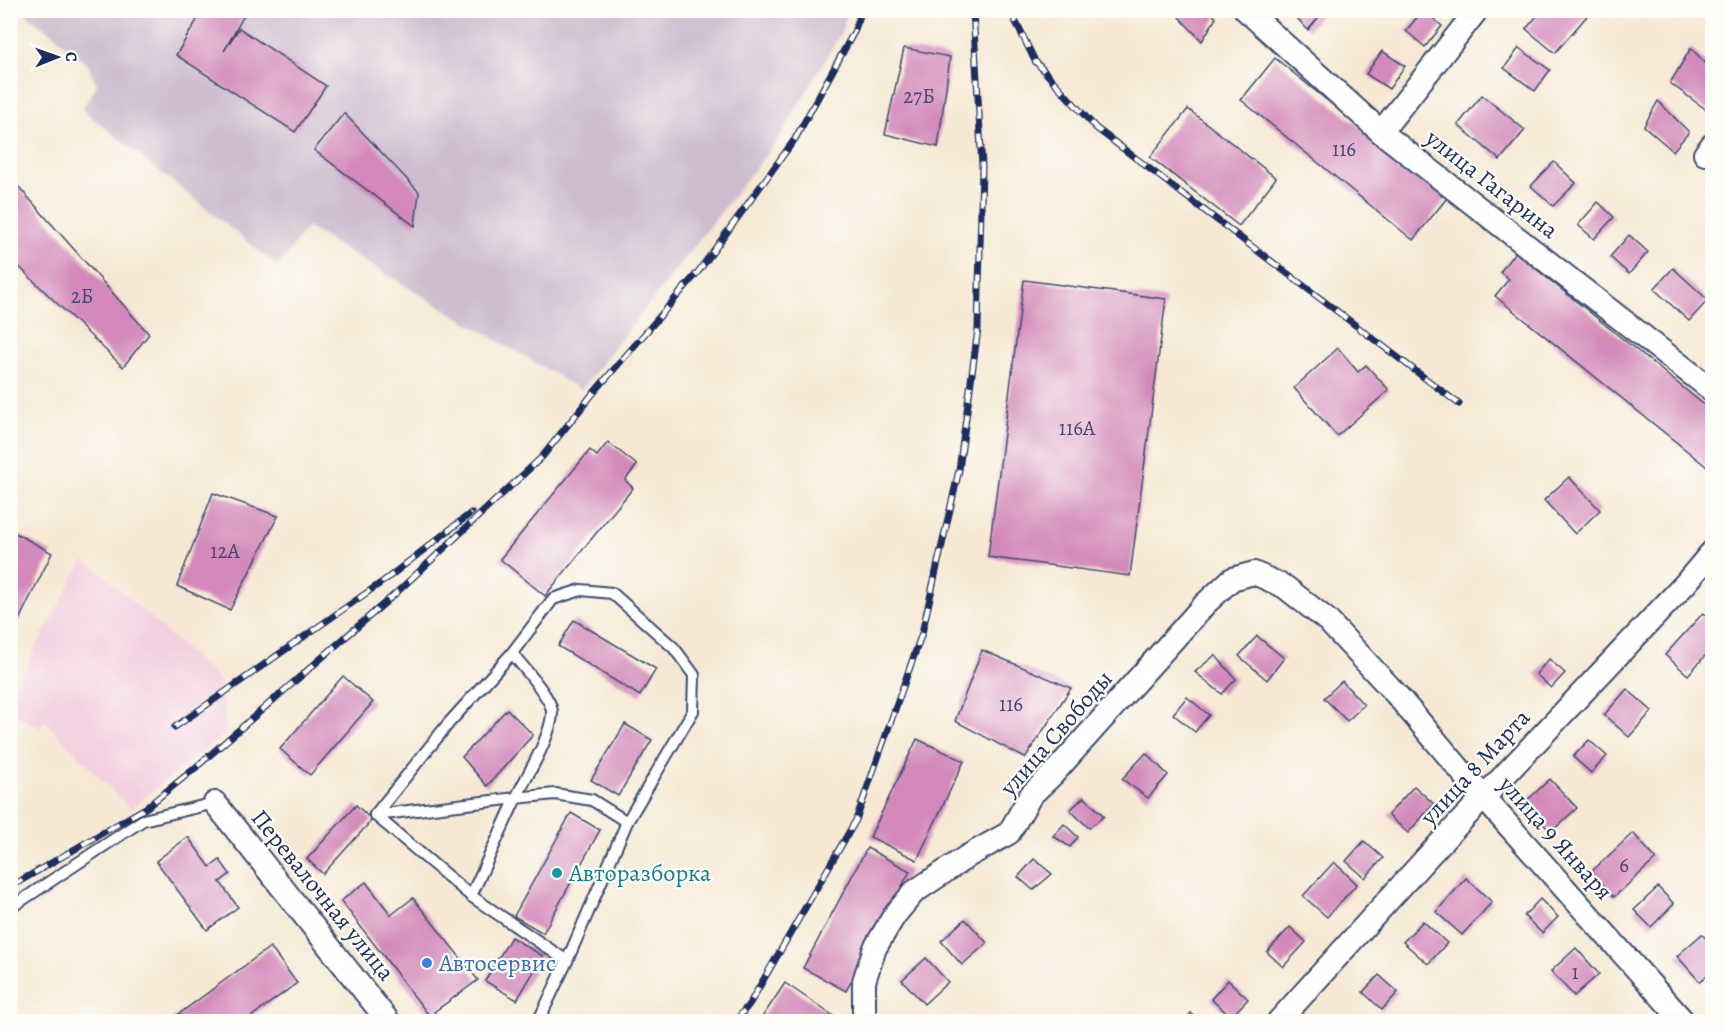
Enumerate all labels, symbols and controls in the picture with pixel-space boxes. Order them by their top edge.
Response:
north arrow [27,27,87,87]
text: С [60,52,82,62]
house number: 27Б [903,82,935,110]
street label: улица Гагарина [1418,121,1565,246]
house number: 116 [1332,135,1356,163]
house number: 2Б [71,282,93,310]
house number: 116А [1059,414,1096,442]
house number: 12А [210,537,240,565]
street label: улица Свободы [992,663,1119,803]
house number: 116 [999,690,1023,718]
street label: улица 8 Марта [1412,702,1537,833]
street label: улица 9 Января [1491,768,1620,907]
street label: Перевалочная улица [244,803,402,987]
house number: 6 [1619,851,1629,879]
place label: Авторазборка [568,857,711,889]
marker: Авторазборка [550,866,564,880]
place label: Автосервис [438,947,556,979]
marker: Автосервис [420,956,434,970]
house number: 1 [1571,958,1579,986]

